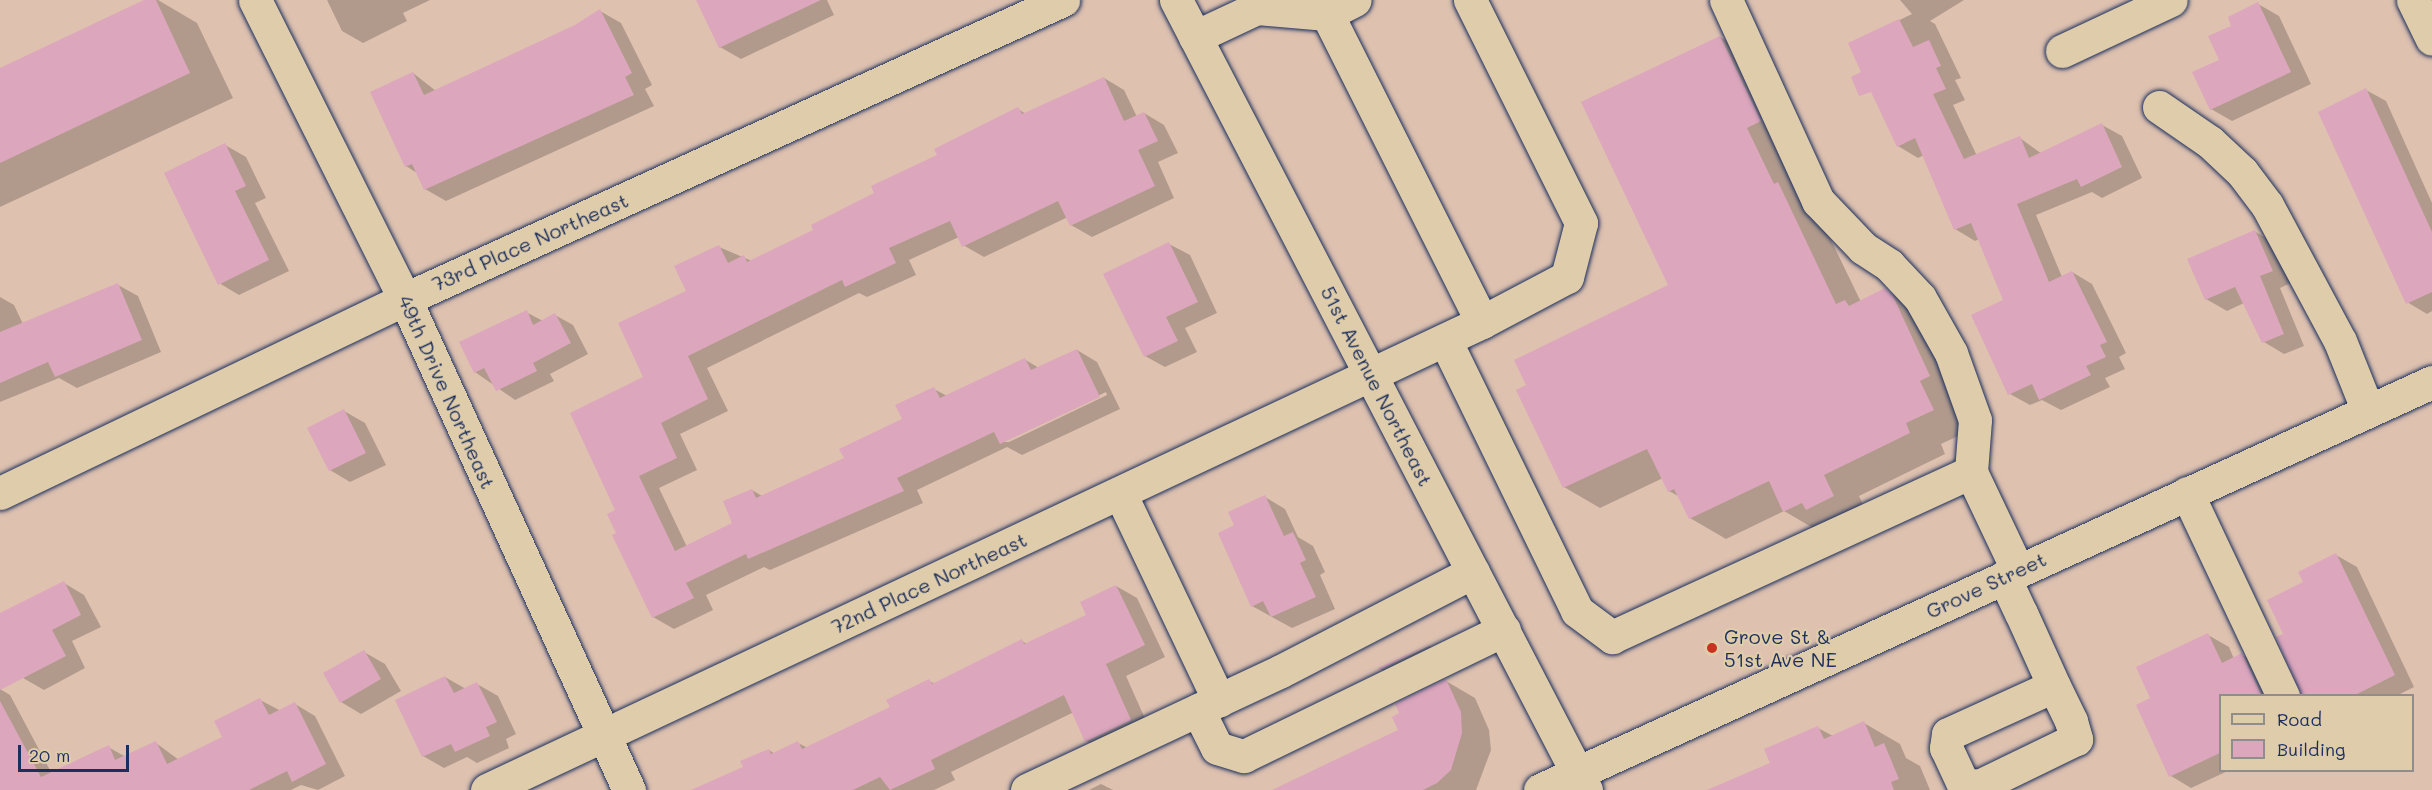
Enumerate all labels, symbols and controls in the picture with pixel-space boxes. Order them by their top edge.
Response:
street label: 73rd Place Northeast [428,188,632,296]
street label: 51st Avenue Northeast [1316,282,1438,490]
street label: 49th Drive Northeast [393,291,501,493]
street label: 72nd Place Northeast [828,527,1030,639]
street label: Grove Street [1922,547,2050,623]
place label: Grove St & 51st Ave NE [1724,624,1837,671]
marker: Grove St & 51st Ave NE [1705,641,1719,655]
legend [2219,694,2414,772]
text: Road [2277,707,2322,731]
scale bar [21,733,132,771]
text: Building [2277,737,2345,761]
text: 20 m [29,743,70,767]

